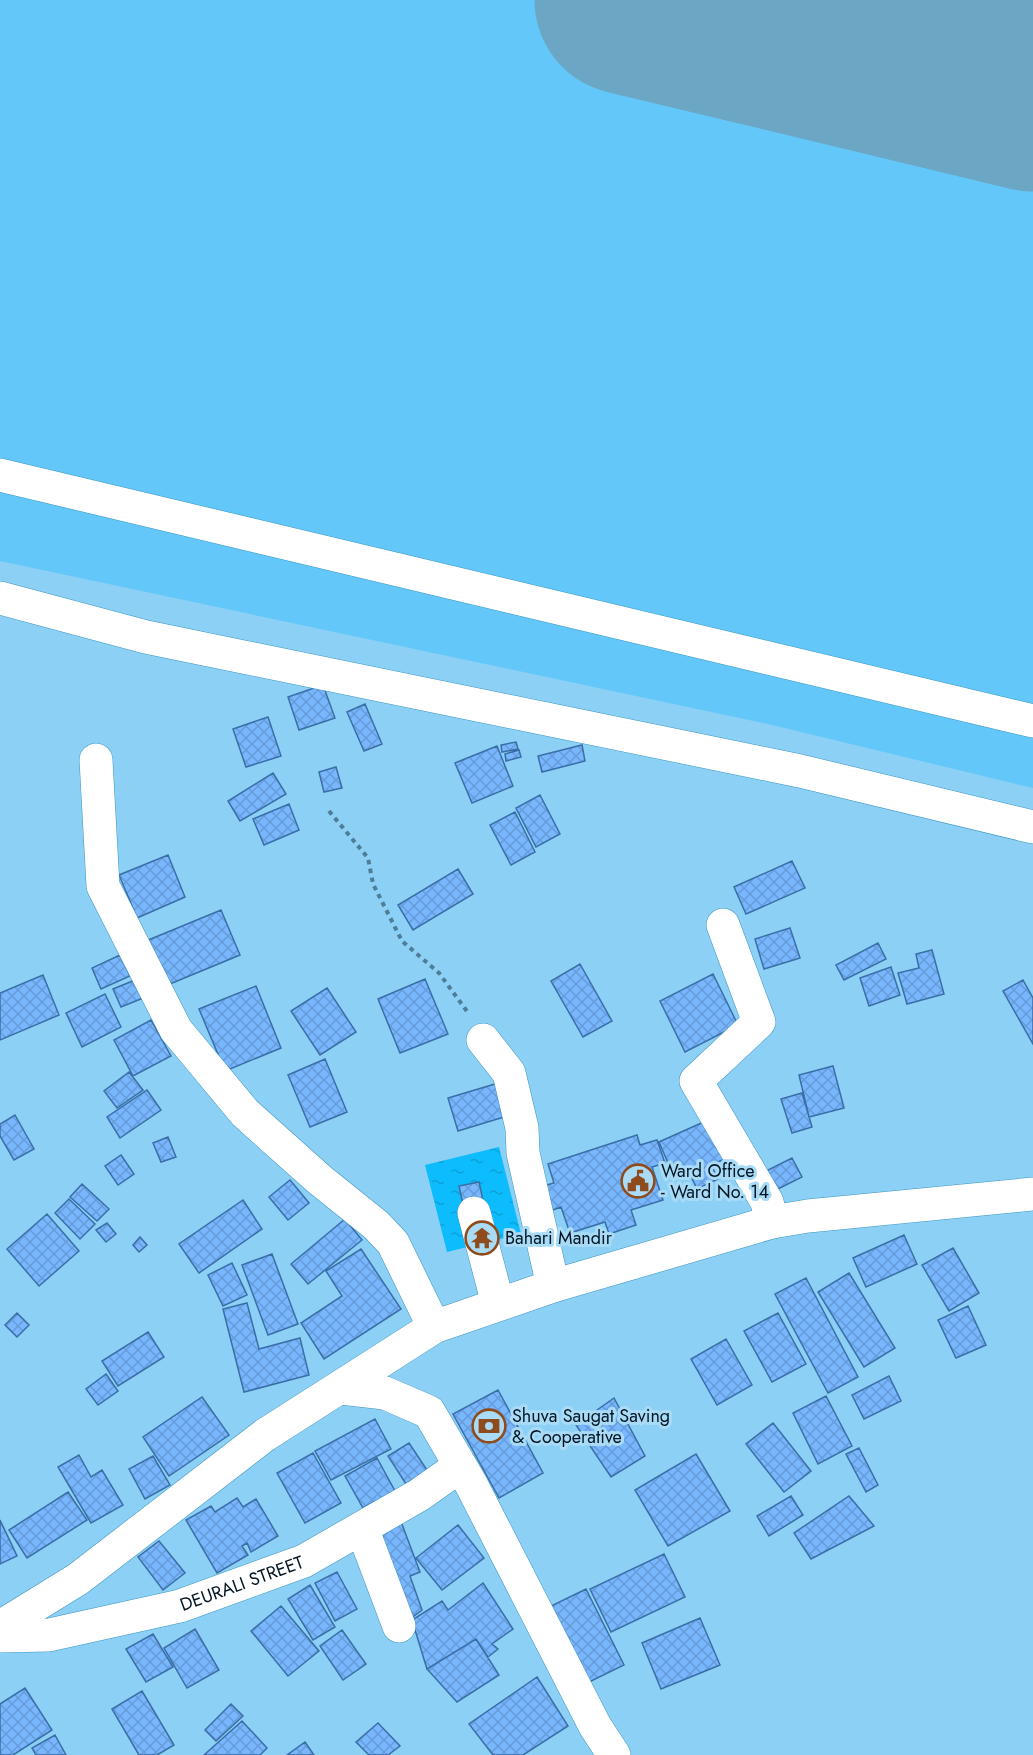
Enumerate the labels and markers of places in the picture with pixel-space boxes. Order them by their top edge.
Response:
place label: Ward Office - Ward No. 14 [661,1158,769,1205]
public building icon: Ward Office - Ward No. 14 [620,1163,656,1199]
temple icon: Bahari Mandir [464,1220,500,1256]
place label: Bahari Mandir [505,1225,613,1251]
place label: Shuva Saugat Saving & Cooperative [512,1403,670,1450]
bank icon: Shuva Saugat Saving & Cooperative [471,1408,507,1444]

